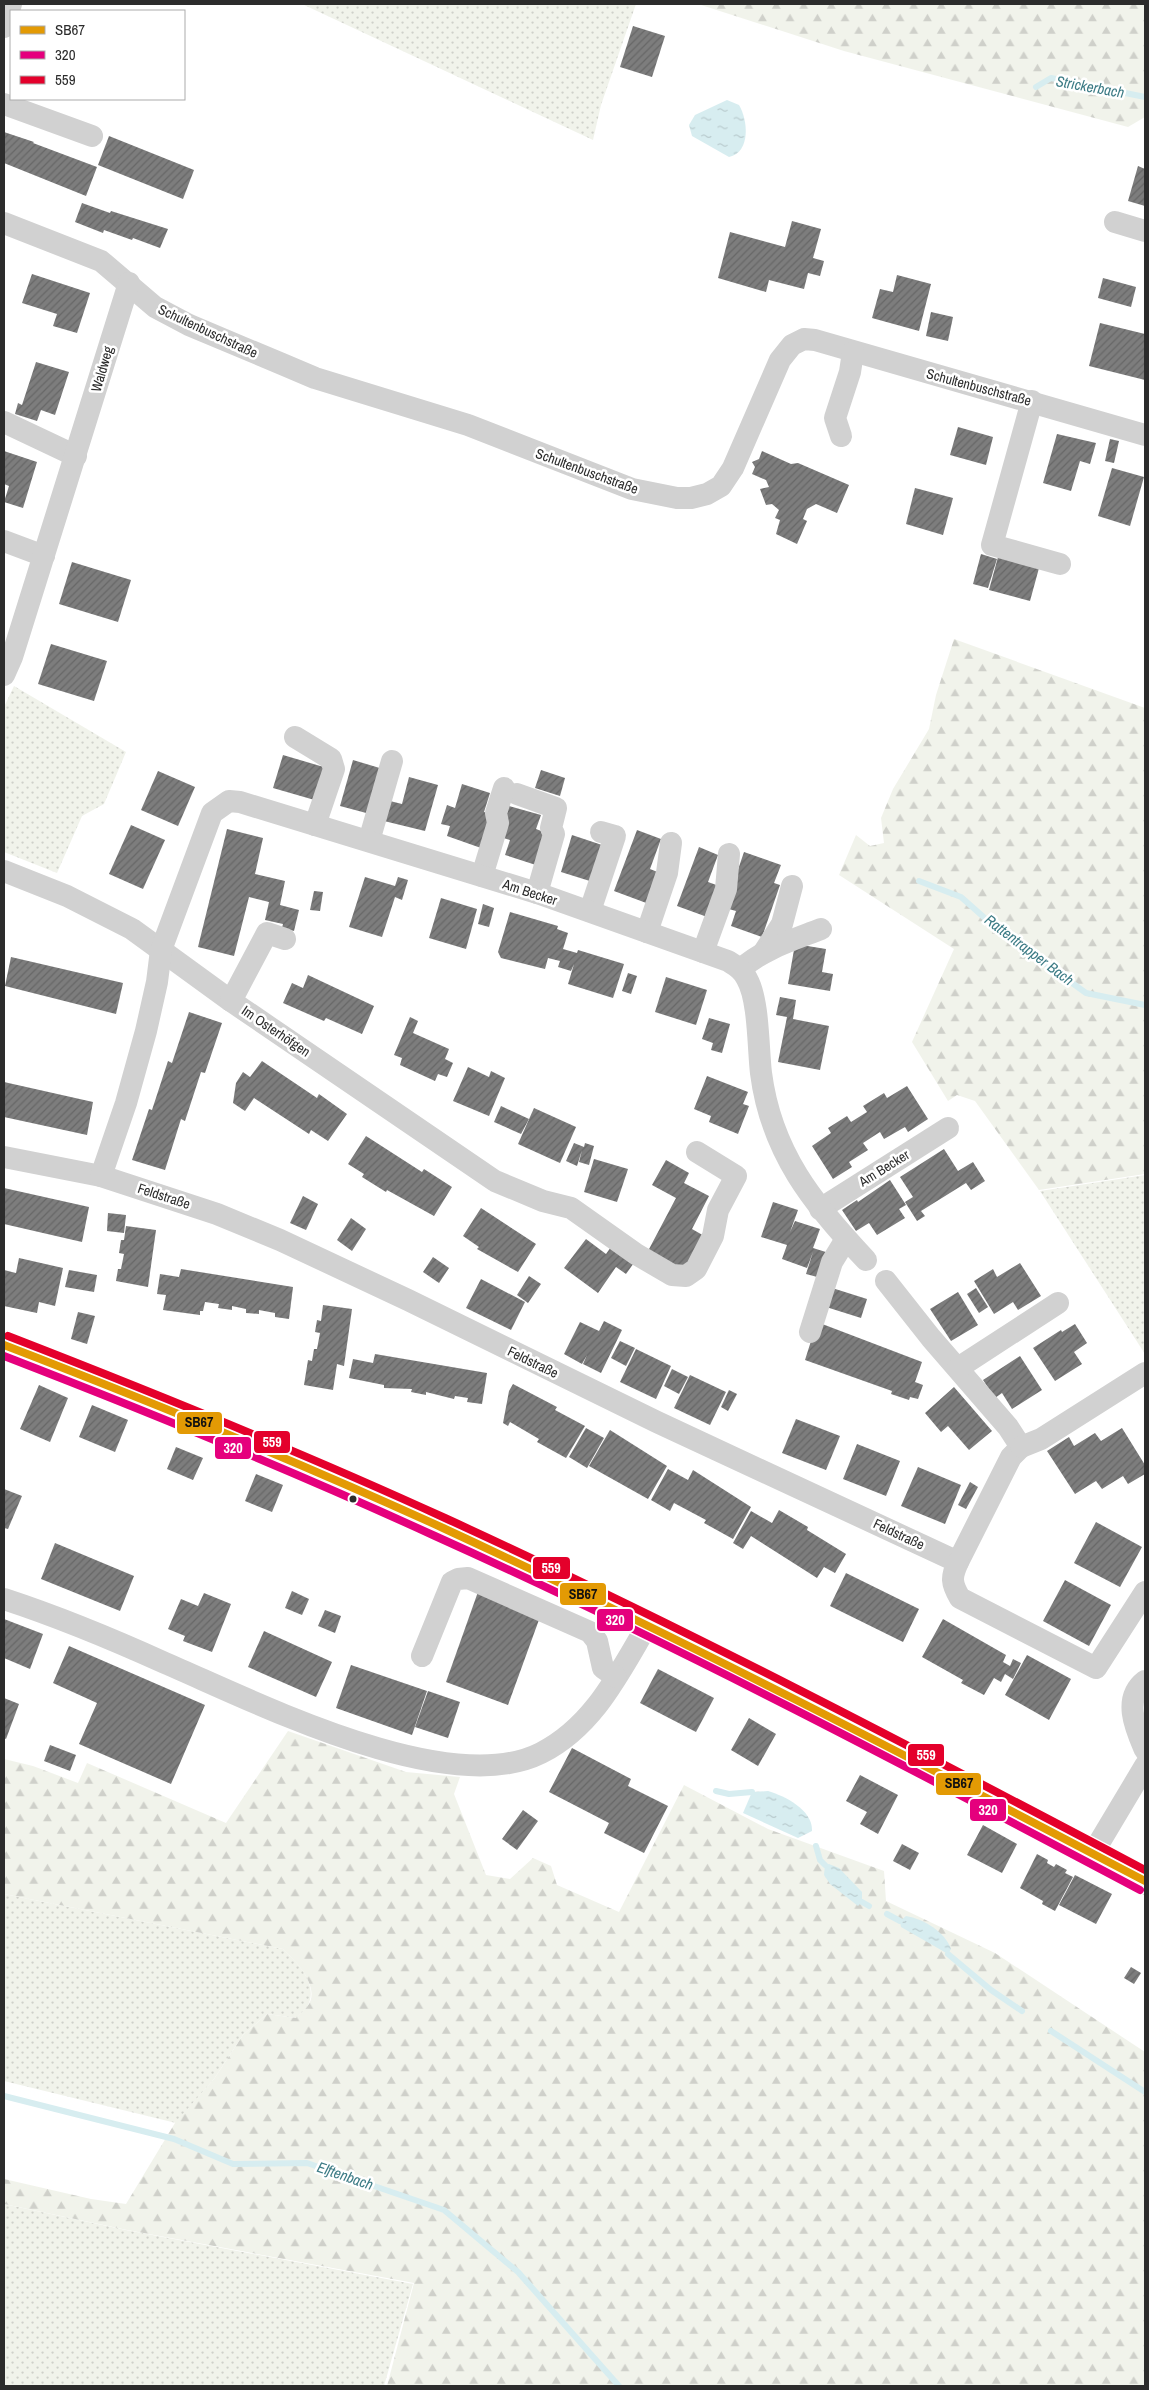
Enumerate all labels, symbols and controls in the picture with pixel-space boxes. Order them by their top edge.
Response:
legend [10,10,185,100]
text: SB67 [55,19,85,40]
text: 320 [55,44,76,65]
text: 559 [55,69,76,90]
water label: Strickerbach [1054,70,1126,103]
street label: Schultenbuschstraße [155,300,261,362]
street label: Waldweg [87,343,117,394]
street label: Schultenbuschstraße [925,364,1033,410]
street label: Schultenbuschstraße [533,444,641,498]
street label: Am Becker [500,874,560,909]
water label: Rattentrapper Bach [980,909,1078,990]
street label: Im Osterhöfgen [238,1001,314,1061]
street label: Am Becker [855,1145,913,1191]
street label: Feldstraße [135,1179,193,1213]
street label: Feldstraße [505,1342,561,1382]
line badge: SB67 [176,1411,223,1435]
text: SB67 [185,1413,214,1431]
line badge: 559 [253,1430,291,1454]
text: 559 [262,1433,282,1451]
line badge: 320 [214,1436,252,1460]
text: 320 [223,1439,243,1457]
unlabelled marker [348,1494,358,1504]
street label: Feldstraße [871,1514,927,1554]
line badge: 559 [532,1556,571,1580]
text: 559 [541,1559,561,1577]
line badge: SB67 [559,1582,607,1606]
text: SB67 [569,1585,598,1603]
line badge: 320 [596,1608,634,1632]
text: 320 [605,1611,625,1629]
line badge: 559 [907,1743,945,1767]
text: 559 [916,1746,936,1764]
line badge: SB67 [935,1772,982,1796]
text: SB67 [945,1774,974,1792]
line badge: 320 [969,1798,1007,1822]
text: 320 [978,1801,998,1819]
water label: Elftenbach [314,2156,376,2195]

